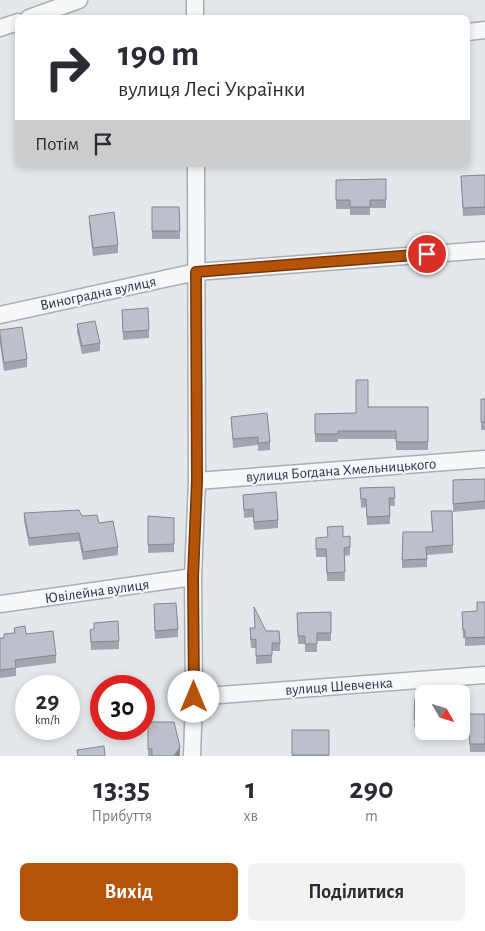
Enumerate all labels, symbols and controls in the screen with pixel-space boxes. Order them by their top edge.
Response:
icon: right [35,35,100,100]
text: 190 m [118,37,199,72]
text: вулиця Лесі Українки [118,78,305,100]
icon: arrive [89,130,117,158]
text: Потім [35,135,79,154]
pin [406,233,448,275]
icon: arrive [413,240,441,268]
street label: Виноградна вулиця [39,274,158,313]
street label: вулиця Богдана Хмельницького [245,456,437,485]
street label: Ювілейна вулиця [44,577,150,606]
position arrow [167,670,219,722]
speed limit sign: 30 [90,675,155,740]
street label: вулиця Шевченка [285,675,393,698]
north arrow [415,685,470,740]
map controls [415,685,470,740]
text: 29 [36,689,59,714]
text: km/h [35,714,60,726]
text: 13:35 [93,774,150,804]
text: 1 [245,774,256,804]
text: 290 [349,774,394,804]
text: Прибуття [91,808,152,824]
text: хв [243,808,258,824]
text: m [365,808,378,824]
button: Вихід [20,863,238,921]
button: Поділитися [248,863,465,921]

